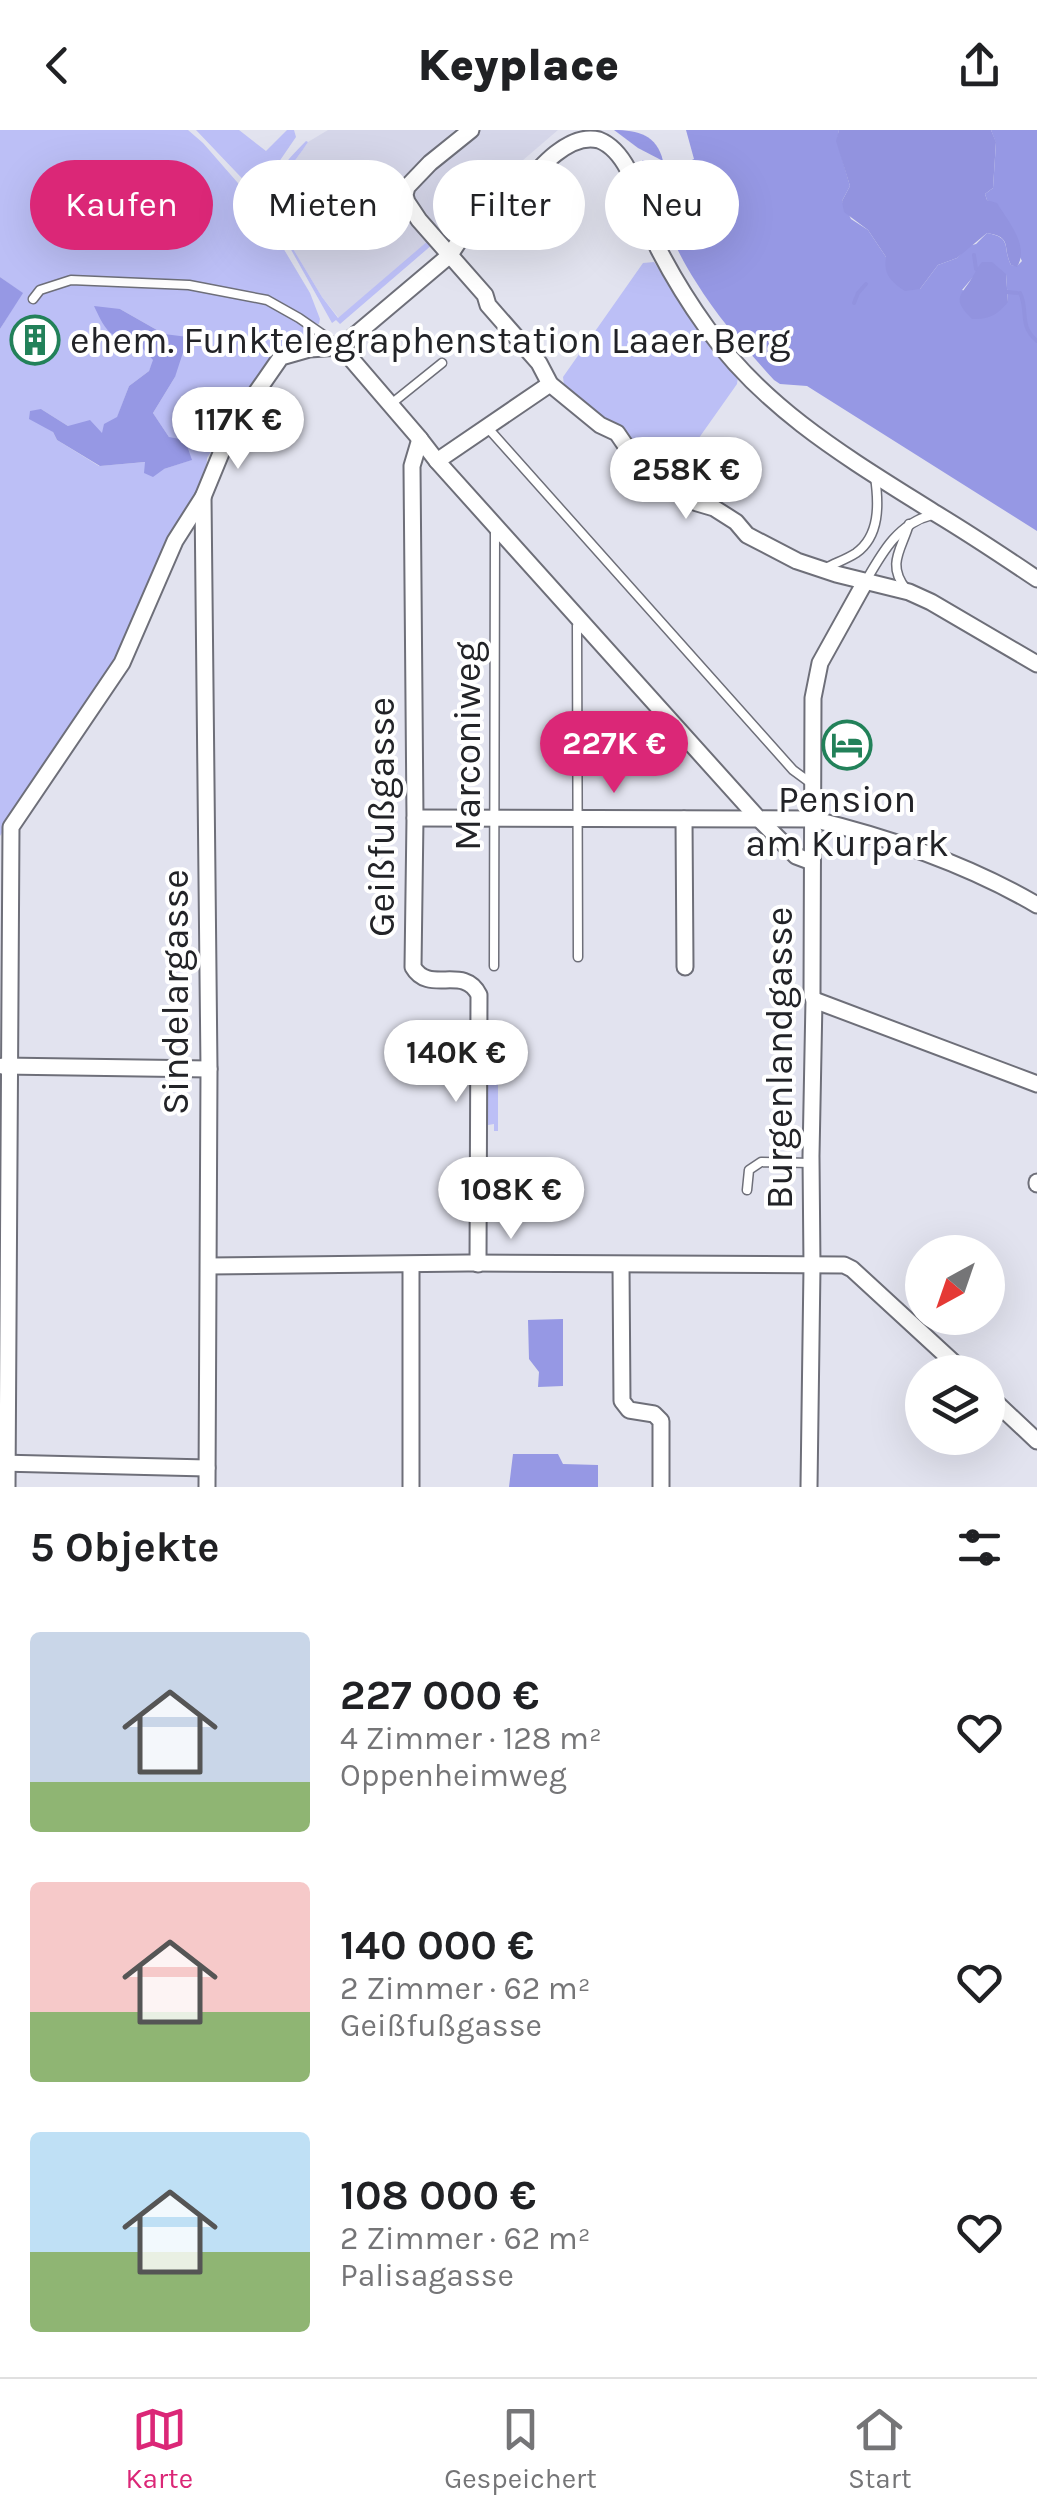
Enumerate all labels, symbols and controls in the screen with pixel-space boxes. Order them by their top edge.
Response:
icon: back [30,38,85,93]
icon: share [952,38,1007,93]
text: Keyplace [418,39,619,91]
chip: Kaufen [30,160,213,250]
chip: Mieten [233,160,413,250]
chip: Filter [433,160,585,250]
chip: Neu [605,160,739,250]
building icon: ehem. Funktelegraphenstation Laaer Berg [9,314,61,366]
place label: ehem. Funktelegraphenstation Laaer Berg [70,318,790,363]
pin: 117K € [157,387,319,472]
text: 117K € [194,401,282,438]
pin: 258K € [605,437,767,522]
text: 258K € [632,451,740,488]
street label: Marconiweg [445,641,490,851]
street label: Geißfußgasse [359,697,404,937]
pin: 227K € [533,711,695,796]
hotel icon: Pension am Kurpark [821,719,873,771]
text: 227K € [562,725,666,762]
place label: Pension am Kurpark [745,777,949,866]
street label: Sindelargasse [153,869,198,1115]
street label: Burgenlandgasse [757,907,802,1209]
pin: 140K € [375,1020,537,1105]
text: 140K € [406,1034,506,1071]
pin: 108K € [430,1157,592,1242]
text: 108K € [460,1171,562,1208]
north arrow [905,1235,1005,1335]
map controls [905,1235,1005,1455]
button: layers [905,1355,1005,1455]
icon: filters [952,1520,1007,1575]
text: 5 Objekte [30,1522,220,1572]
text: 227 000 € [340,1670,539,1720]
icon: home [110,1672,230,1792]
icon: heart [952,1705,1007,1760]
text: 4 Zimmer · 128 m² [340,1720,602,1757]
text: Oppenheimweg [340,1757,567,1794]
text: 140 000 € [340,1920,534,1970]
icon: home [110,1922,230,2042]
icon: heart [952,1955,1007,2010]
text: 2 Zimmer · 62 m² [340,1970,591,2007]
text: Geißfußgasse [340,2007,542,2044]
text: 108 000 € [340,2170,536,2220]
icon: home [110,2172,230,2292]
icon: heart [952,2205,1007,2260]
text: 2 Zimmer · 62 m² [340,2220,591,2257]
text: Palisagasse [340,2257,514,2294]
tab: Karte [126,2402,193,2495]
tab: Gespeichert [444,2402,597,2495]
tab: Start [848,2402,911,2495]

